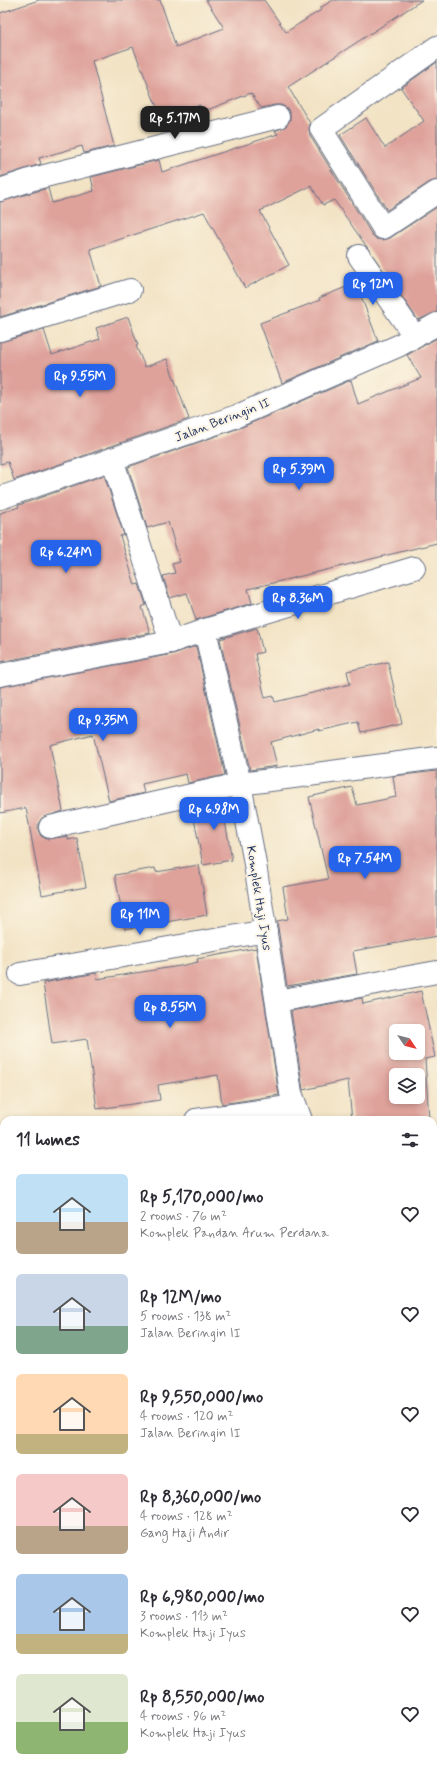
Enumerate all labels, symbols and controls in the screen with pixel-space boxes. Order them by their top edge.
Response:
pin: Rp 5.17M [134,106,216,140]
text: Rp 5.17M [149,110,201,127]
pin: Rp 12M [340,272,406,306]
text: Rp 12M [353,276,393,293]
pin: Rp 9.55M [39,364,121,398]
text: Rp 9.55M [54,368,106,385]
street label: Jalan Beringin II [173,394,273,446]
pin: Rp 5.39M [258,457,340,491]
text: Rp 5.39M [273,461,325,478]
pin: Rp 6.24M [25,540,107,574]
text: Rp 6.24M [40,544,92,561]
pin: Rp 8.36M [257,586,339,620]
text: Rp 8.36M [272,590,324,607]
pin: Rp 9.35M [62,708,144,742]
text: Rp 9.35M [78,712,128,729]
pin: Rp 6.98M [173,797,255,831]
text: Rp 6.98M [188,801,240,818]
street label: Komplek Haji Iyus [242,845,275,952]
pin: Rp 7.54M [324,846,406,880]
text: Rp 7.54M [338,850,392,867]
pin: Rp 11M [107,902,173,936]
text: Rp 11M [120,906,160,923]
pin: Rp 8.55M [129,995,211,1029]
text: Rp 8.55M [144,999,196,1016]
north arrow [389,1024,425,1060]
map controls [389,1024,425,1104]
button: layers [389,1068,425,1104]
text: 11 homes [16,1129,80,1151]
icon: filters [399,1129,421,1151]
text: Rp 5,170,000/mo [140,1186,263,1208]
icon: home [48,1190,96,1238]
icon: heart [399,1203,421,1225]
text: 2 rooms · 76 m² [140,1208,227,1225]
text: Komplek Pandan Arum Perdana [140,1225,329,1242]
text: Rp 12M/mo [140,1286,222,1308]
icon: home [48,1290,96,1338]
icon: heart [399,1303,421,1325]
text: 5 rooms · 138 m² [140,1308,231,1325]
text: Jalan Beringin II [140,1325,241,1342]
text: Rp 9,550,000/mo [140,1386,263,1408]
icon: home [48,1390,96,1438]
icon: heart [399,1403,421,1425]
text: 4 rooms · 120 m² [140,1408,233,1425]
text: Jalan Beringin II [140,1425,241,1442]
text: Rp 8,360,000/mo [140,1486,261,1508]
icon: home [48,1490,96,1538]
icon: heart [399,1503,421,1525]
text: 4 rooms · 128 m² [140,1508,232,1525]
text: Gang Haji Andir [140,1525,229,1542]
text: Rp 6,980,000/mo [140,1586,264,1608]
icon: home [48,1590,96,1638]
icon: heart [399,1603,421,1625]
text: 3 rooms · 113 m² [140,1608,228,1625]
text: Komplek Haji Iyus [140,1625,246,1642]
text: Rp 8,550,000/mo [140,1686,265,1708]
icon: home [48,1690,96,1738]
icon: heart [399,1703,421,1725]
text: 4 rooms · 96 m² [140,1708,226,1725]
text: Komplek Haji Iyus [140,1725,246,1742]

